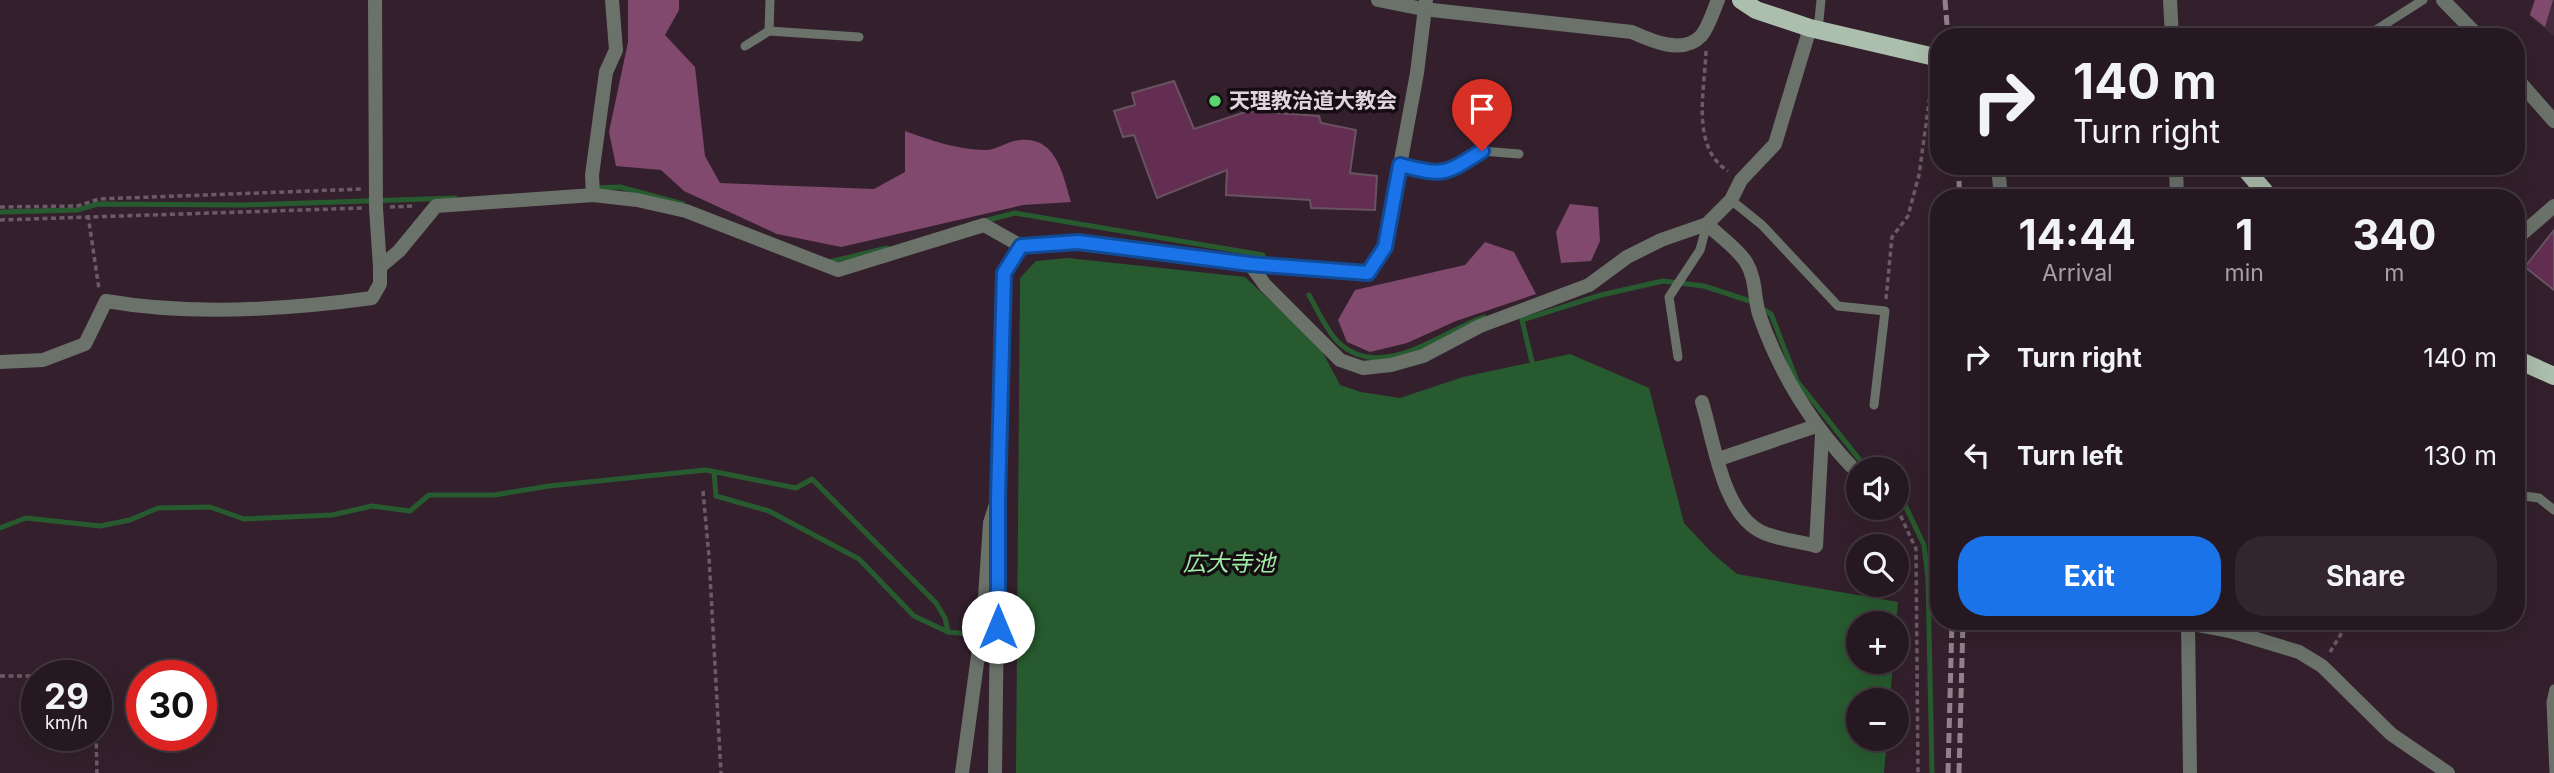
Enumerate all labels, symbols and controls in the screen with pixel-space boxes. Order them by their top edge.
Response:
text: 140 m [2073,52,2217,111]
icon: right [1958,56,2049,147]
pin [1452,79,1512,151]
place label: 天理教治道大教会 [1229,88,1397,113]
icon: arrive [1463,90,1501,128]
marker: 天理教治道大教会 [1207,93,1223,109]
text: Turn right [2073,112,2220,151]
text: 14:44 [2019,209,2136,260]
text: 1 [2235,209,2253,260]
text: 340 [2353,209,2436,260]
text: Arrival [2042,259,2113,287]
text: min [2225,259,2264,287]
text: m [2384,259,2405,287]
icon: right [1958,338,1996,376]
text: Turn right [2017,342,2142,373]
text: 140 m [2423,342,2497,373]
icon: left [1958,436,1996,474]
text: Turn left [2017,440,2123,471]
text: 130 m [2424,440,2497,471]
map controls [1846,457,1909,751]
button: sound [1846,457,1909,520]
button: search [1846,534,1909,597]
button: Exit [1958,536,2221,616]
button: Share [2235,536,2497,616]
water label: 広大寺池 [1183,549,1277,577]
position arrow [961,590,1035,664]
button: + [1846,611,1909,674]
speed limit sign: 30 [126,660,217,751]
text: 29 [44,675,89,717]
button: − [1846,688,1909,751]
text: km/h [45,712,88,733]

